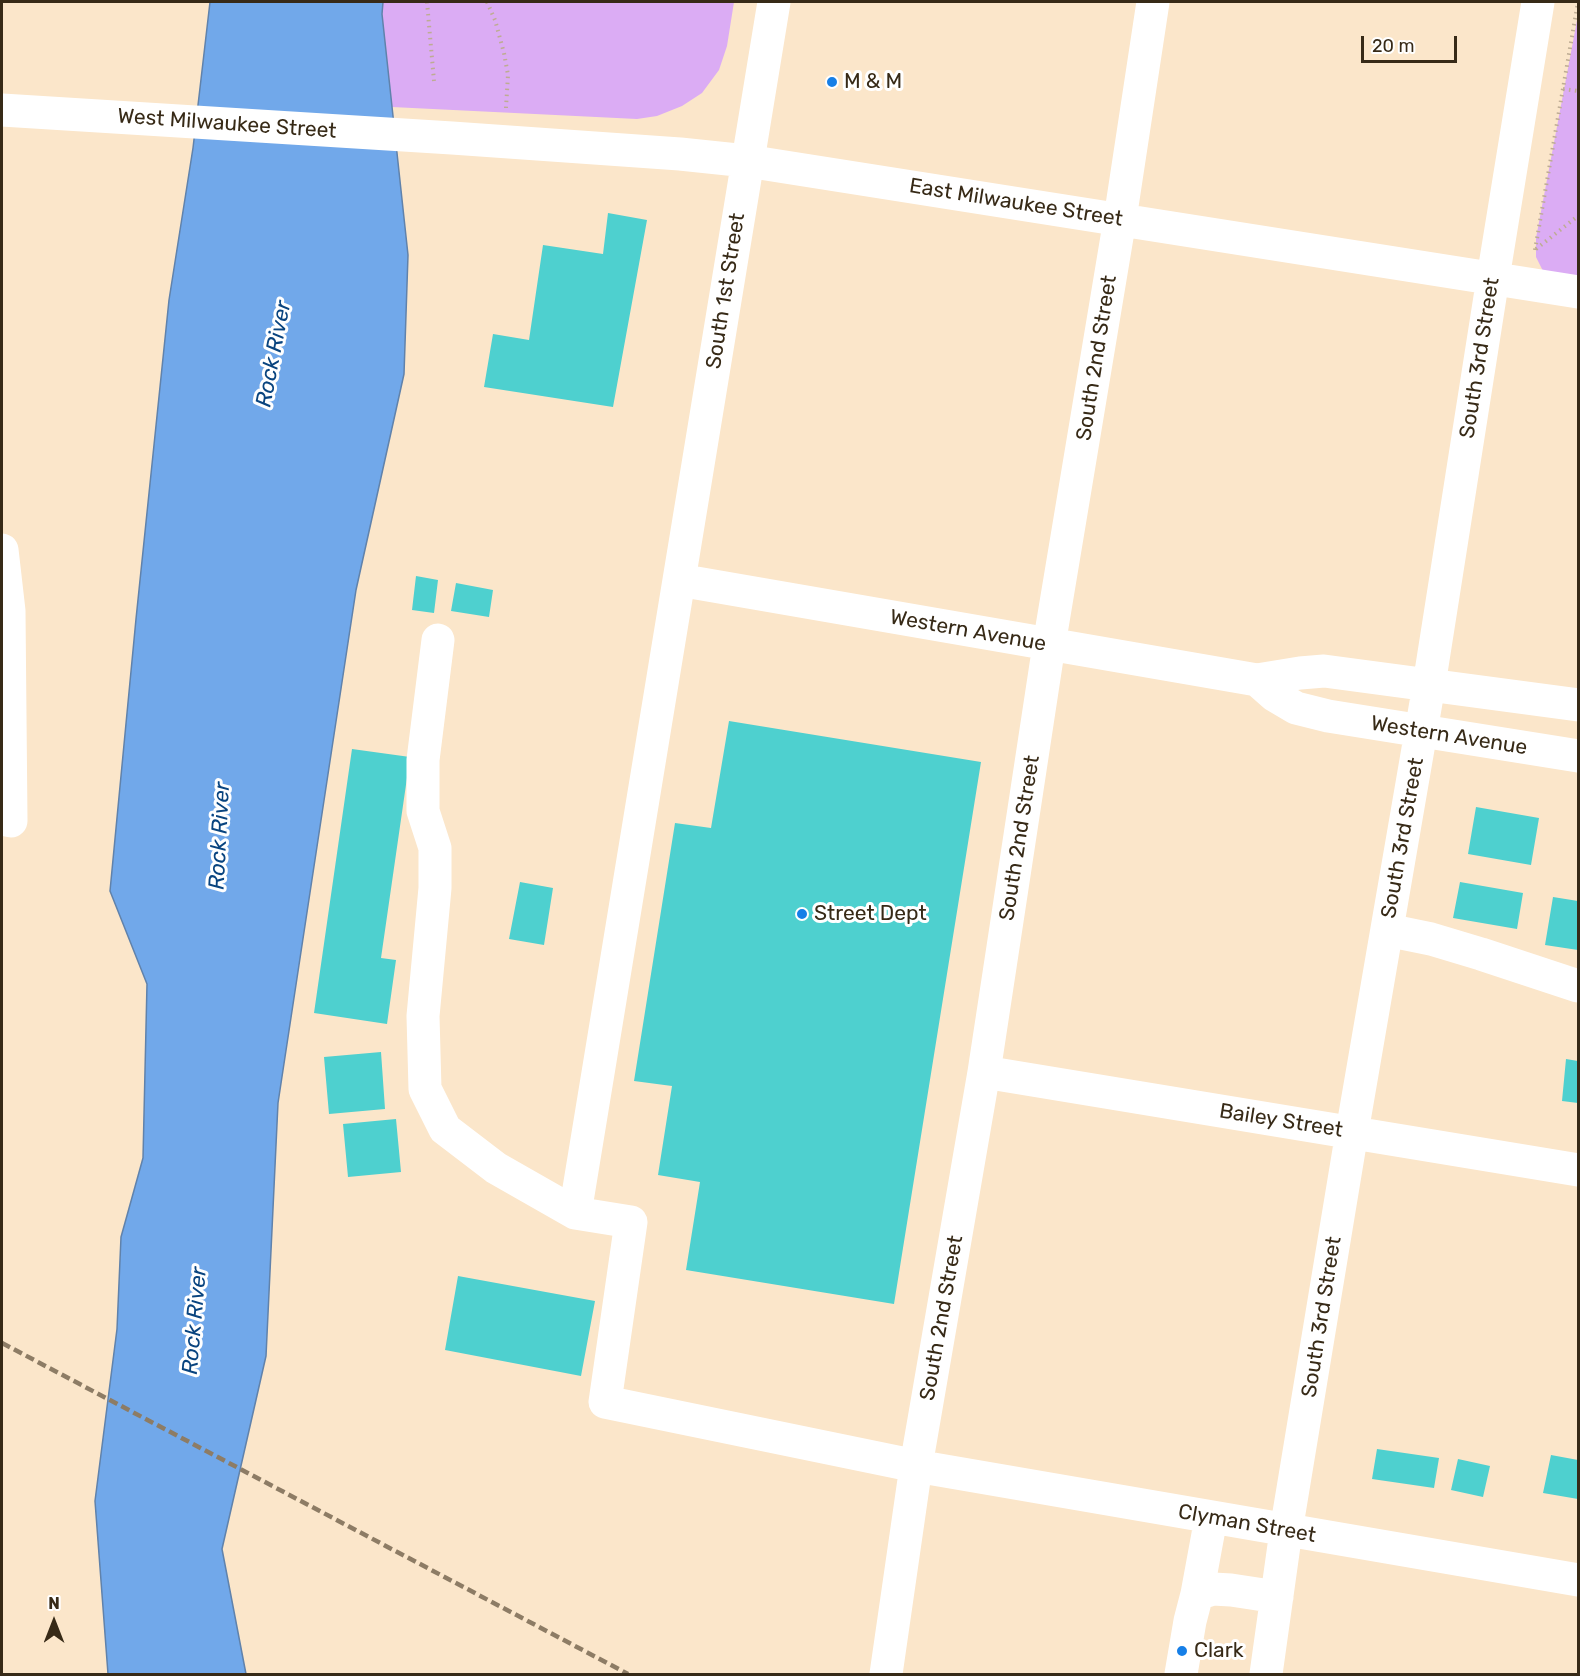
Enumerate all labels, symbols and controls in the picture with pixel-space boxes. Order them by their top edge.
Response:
scale bar [1364,24,1460,62]
text: 20 m [1372,35,1414,57]
place label: M & M [844,69,902,95]
marker: M & M [825,75,839,89]
street label: West Milwaukee Street [117,104,337,144]
street label: East Milwaukee Street [908,174,1124,232]
street label: South 1st Street [701,211,751,371]
street label: South 2nd Street [1071,273,1123,443]
street label: South 3rd Street [1455,276,1505,440]
water label: Rock River [251,298,297,410]
street label: Western Avenue [888,605,1048,657]
street label: Western Avenue [1369,711,1529,761]
street label: South 2nd Street [994,753,1046,923]
street label: South 3rd Street [1376,756,1430,920]
water label: Rock River [204,781,236,891]
place label: Street Dept [814,901,927,927]
marker: Street Dept [795,907,809,921]
street label: Bailey Street [1217,1099,1345,1143]
street label: South 2nd Street [915,1233,969,1403]
street label: South 3rd Street [1297,1235,1347,1399]
water label: Rock River [177,1266,213,1376]
street label: Clyman Street [1176,1499,1318,1549]
north arrow [24,1592,84,1652]
text: N [48,1594,60,1613]
place label: Clark [1194,1638,1243,1664]
marker: Clark [1175,1644,1189,1658]

